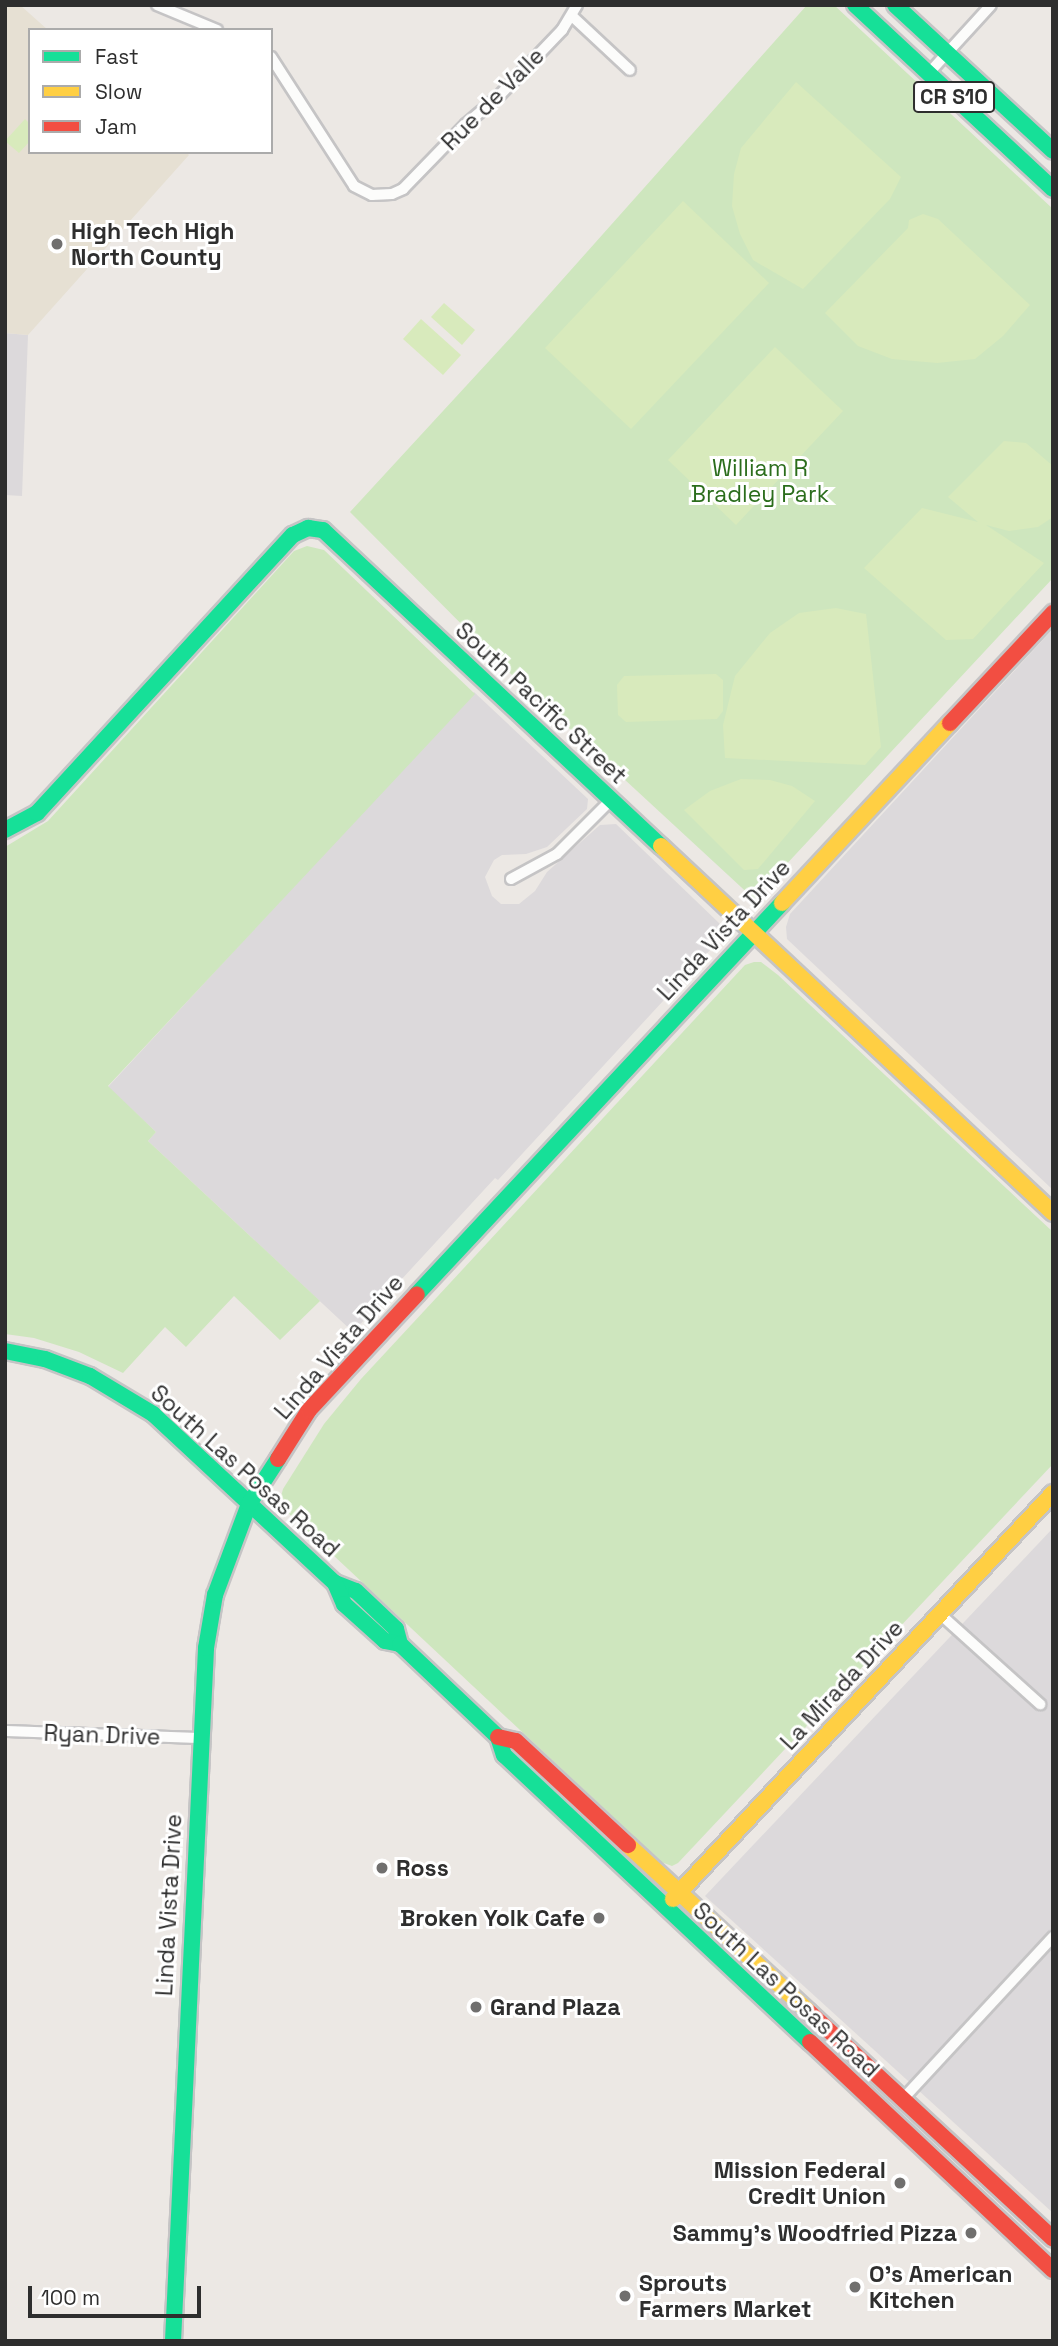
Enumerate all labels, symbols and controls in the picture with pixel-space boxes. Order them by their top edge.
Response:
legend [28,28,273,154]
street label: Rue de Valle [436,42,550,156]
text: Fast [95,43,139,70]
text: Slow [95,78,143,105]
road number: CR S10 [912,80,996,114]
text: Jam [95,113,137,140]
place label: High Tech High North County [71,217,235,271]
marker: High Tech High North County [49,236,65,252]
park label: William R Bradley Park [691,454,829,508]
street label: South Pacific Street [450,617,632,789]
street label: Linda Vista Drive [652,854,796,1006]
street label: Linda Vista Drive [269,1269,409,1425]
street label: South Las Posas Road [145,1379,345,1563]
street label: La Mirada Drive [775,1614,909,1756]
street label: Ryan Drive [43,1719,161,1751]
street label: Linda Vista Drive [150,1813,188,1997]
place label: Ross [396,1854,449,1882]
marker: Ross [374,1860,390,1876]
street label: South Las Posas Road [687,1897,885,2083]
place label: Broken Yolk Cafe [400,1904,585,1932]
marker: Broken Yolk Cafe [591,1910,607,1926]
place label: Grand Plaza [490,1993,621,2021]
marker: Grand Plaza [468,1999,484,2015]
place label: Mission Federal Credit Union [714,2156,886,2210]
marker: Mission Federal Credit Union [892,2175,908,2191]
place label: Sammy's Woodfried Pizza [673,2219,957,2247]
marker: Sammy's Woodfried Pizza [963,2225,979,2241]
place label: O's American Kitchen [869,2260,1013,2314]
place label: Sprouts Farmers Market [639,2269,811,2323]
scale bar [32,2272,205,2316]
marker: O's American Kitchen [847,2279,863,2295]
text: 100 m [41,2284,100,2311]
marker: Sprouts Farmers Market [617,2288,633,2304]

